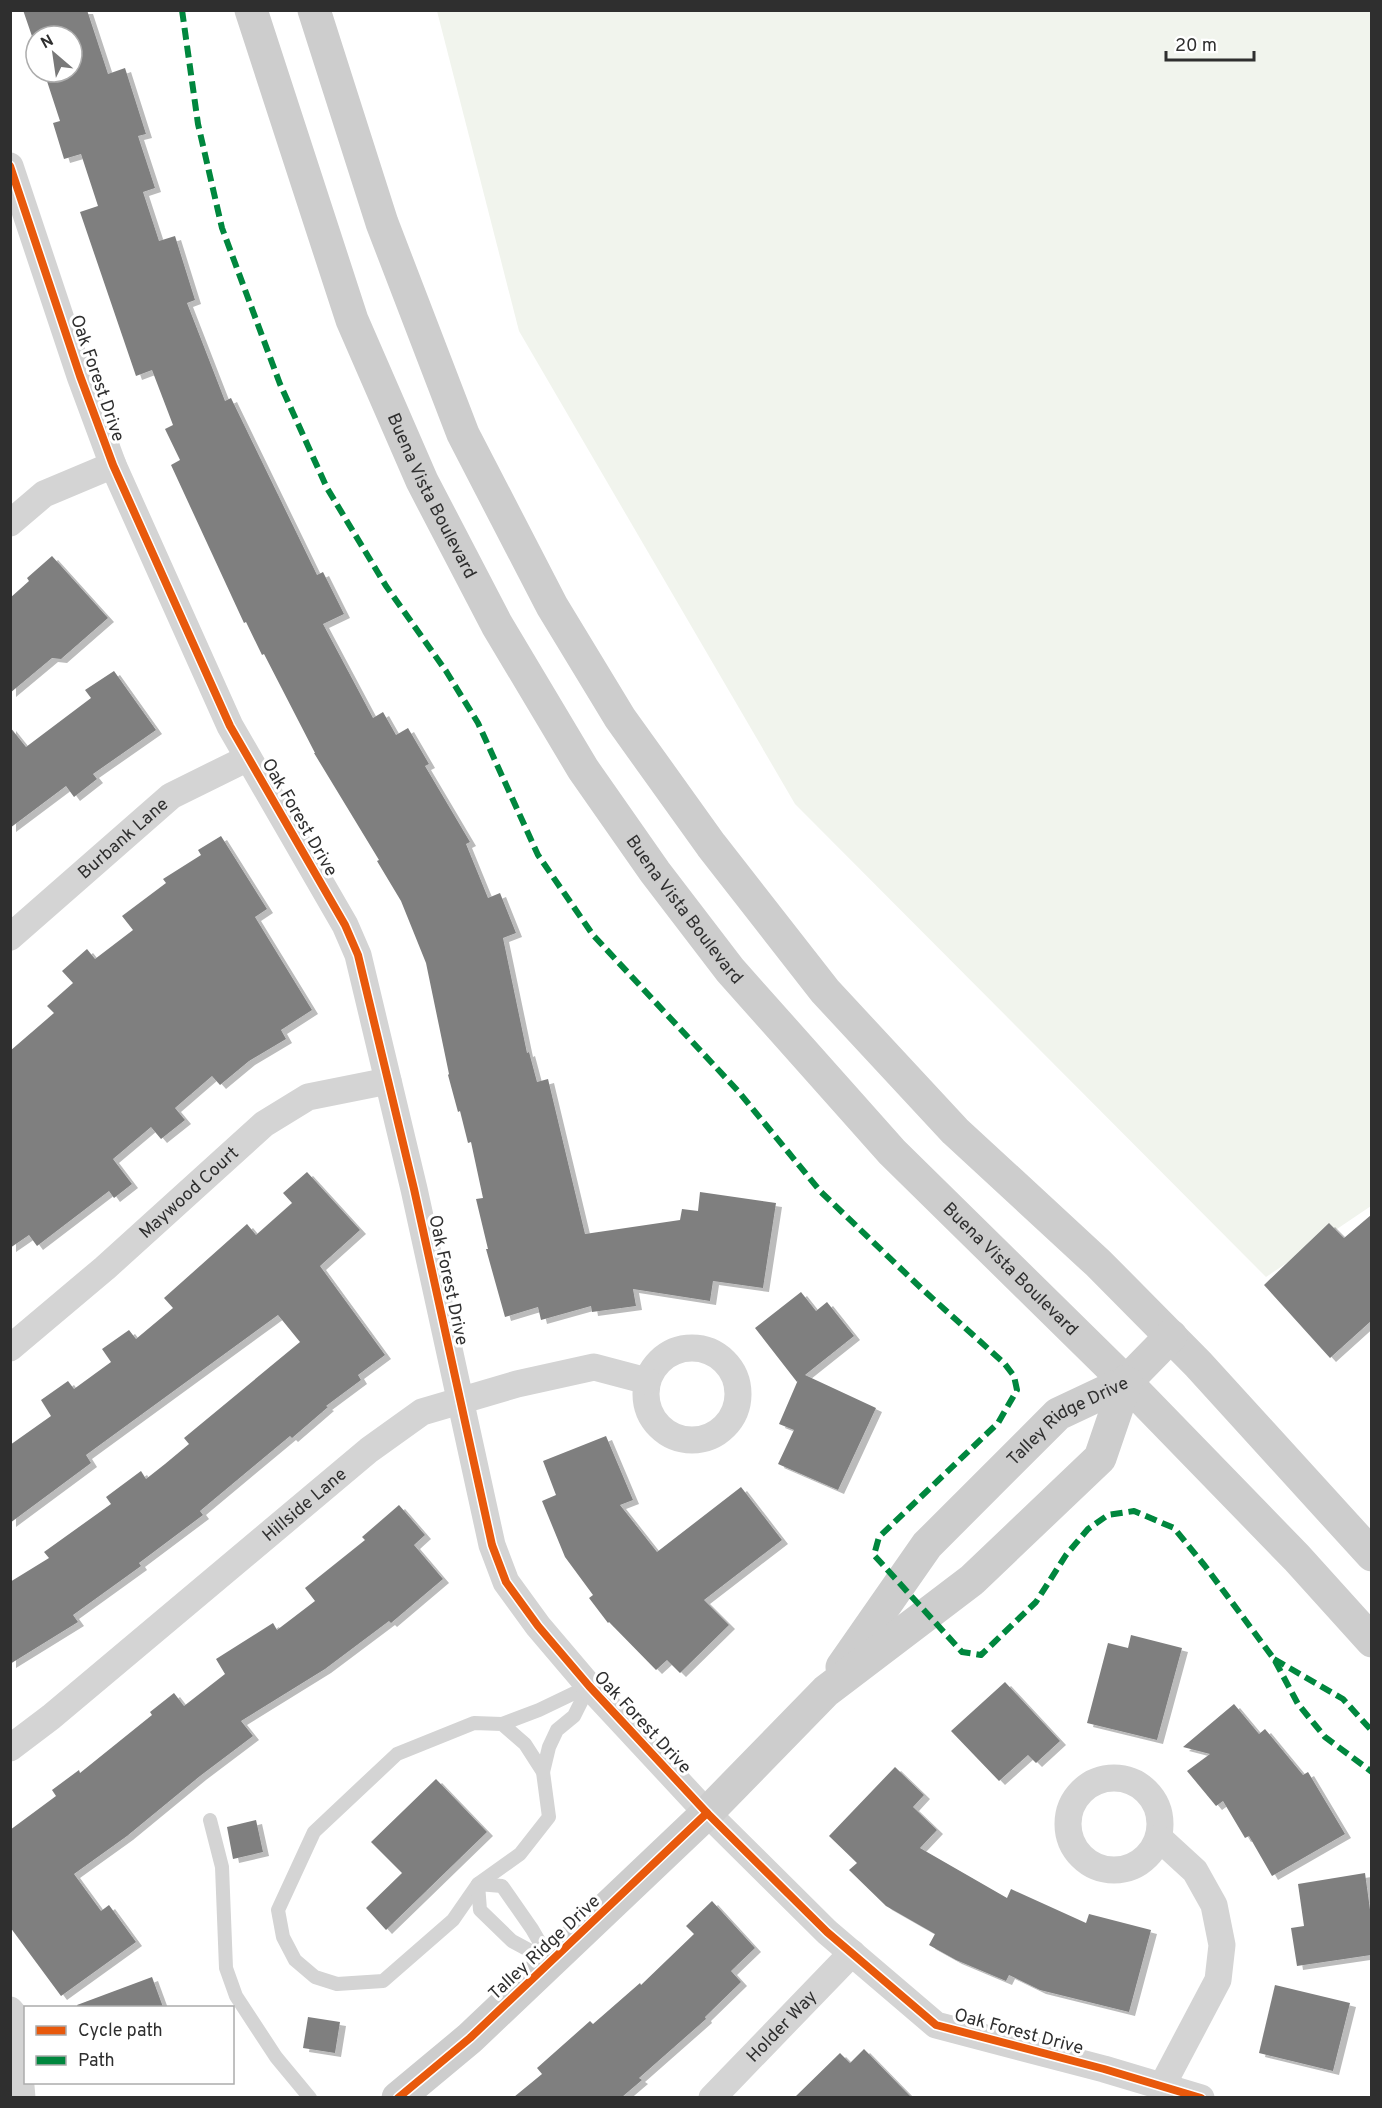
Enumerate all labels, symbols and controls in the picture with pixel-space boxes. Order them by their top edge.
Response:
north arrow [24,24,84,84]
scale bar [1166,24,1254,62]
text: N [38,31,58,54]
text: 20 m [1175,35,1217,58]
street label: Oak Forest Drive [64,312,129,445]
street label: Buena Vista Boulevard [381,410,481,583]
street label: Oak Forest Drive [256,755,342,881]
street label: Burbank Lane [74,793,174,885]
street label: Buena Vista Boulevard [620,831,747,990]
street label: Maywood Court [135,1142,244,1244]
street label: Buena Vista Boulevard [937,1198,1082,1342]
street label: Oak Forest Drive [422,1213,473,1348]
street label: Talley Ridge Drive [1003,1372,1133,1471]
street label: Hillside Lane [258,1463,352,1548]
street label: Oak Forest Drive [588,1667,696,1779]
street label: Talley Ridge Drive [484,1890,606,2006]
street label: Holder Way [742,1986,823,2068]
street label: Oak Forest Drive [952,2004,1086,2061]
legend [24,2006,234,2084]
text: Cycle path [78,2020,163,2043]
text: Path [78,2050,115,2073]

